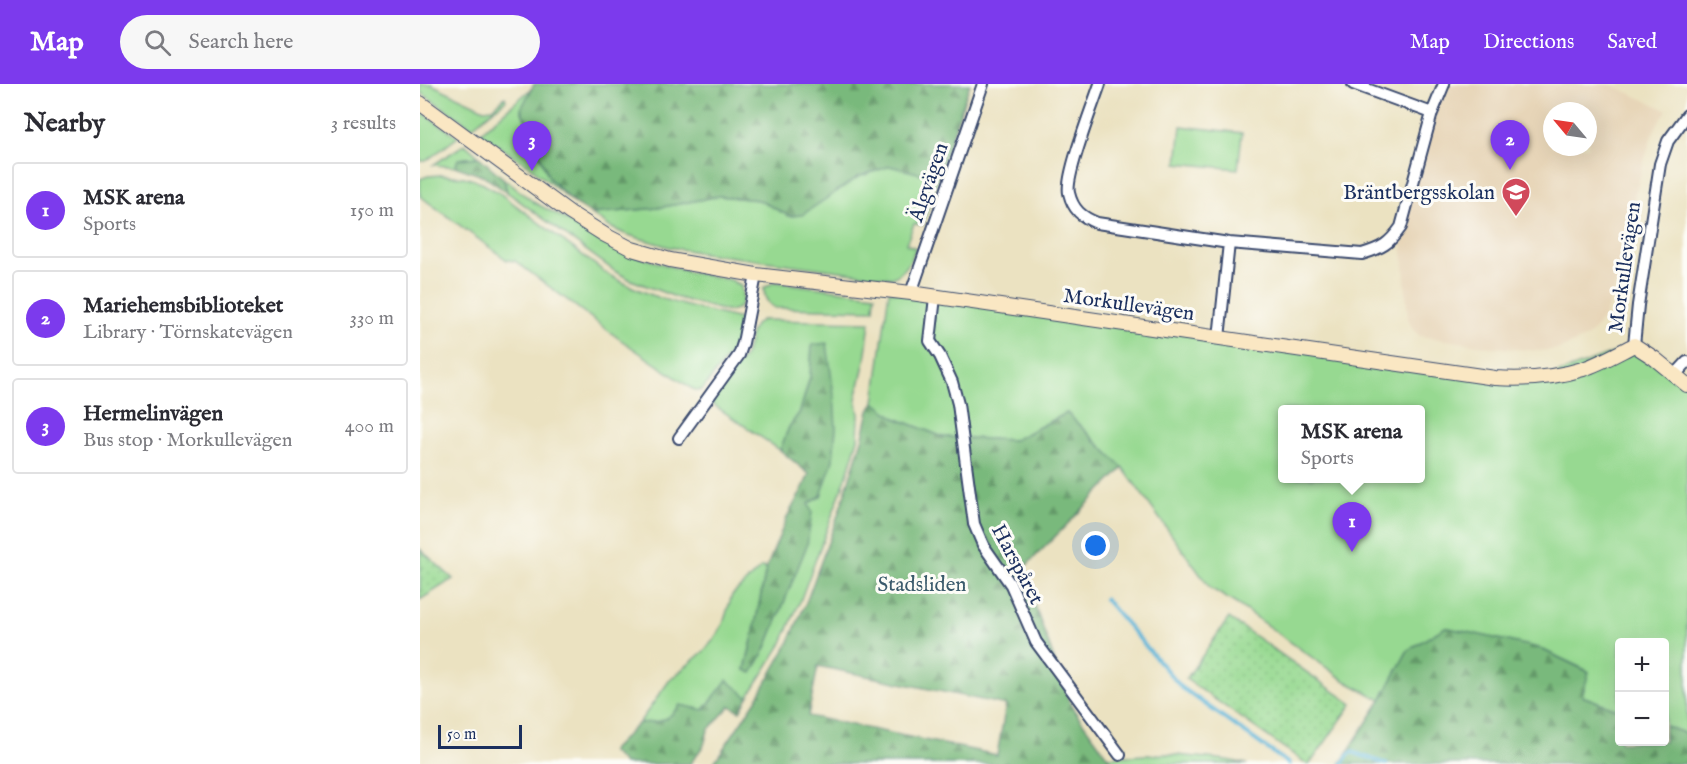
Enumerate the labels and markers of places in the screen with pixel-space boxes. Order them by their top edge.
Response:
pin: 2 [1490,120,1530,170]
pin: 3 [512,122,552,171]
school or university icon: Bräntbergsskolan [1500,176,1532,218]
place label: Bräntbergsskolan [1343,180,1495,207]
pin: 1 [1332,502,1372,552]

